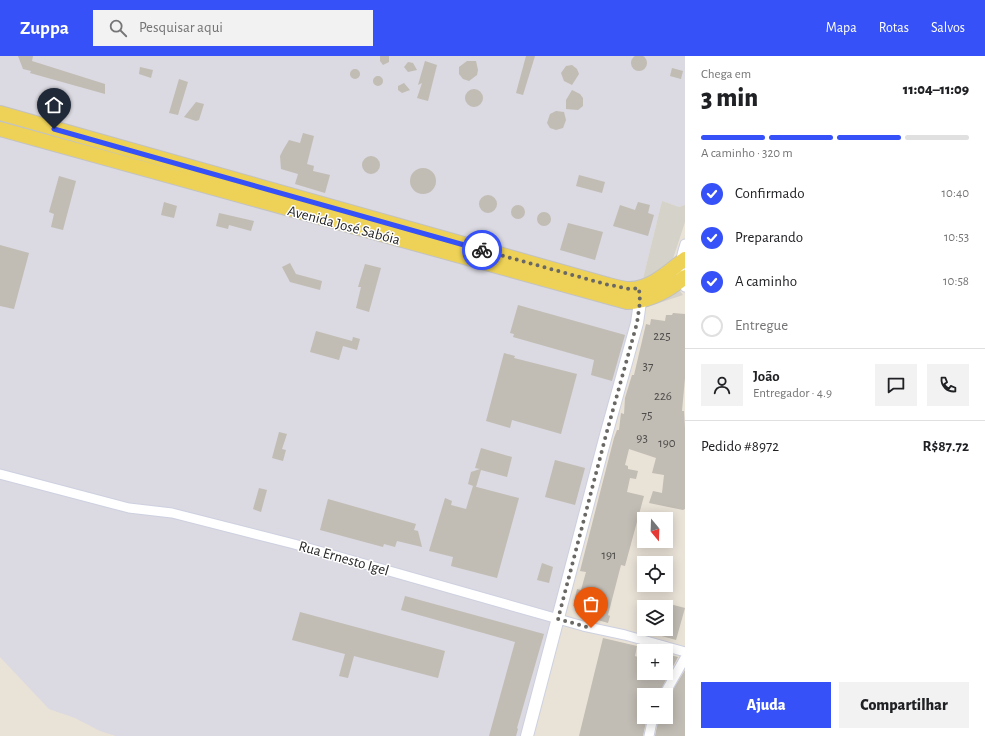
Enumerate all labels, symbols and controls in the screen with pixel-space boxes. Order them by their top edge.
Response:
search box [93,10,373,46]
icon: search [107,17,129,39]
text: Zuppa [20,19,69,38]
text: Pesquisar aqui [139,20,223,35]
text: Mapa [826,21,857,35]
text: Rotas [879,21,909,35]
text: Salvos [931,21,965,35]
text: Chega em [701,68,751,81]
text: 11:04–11:09 [903,82,969,97]
text: 3 min [701,85,758,111]
pin [37,88,71,129]
icon: home [43,94,65,116]
text: A caminho · 320 m [701,147,793,160]
icon: check [701,183,723,205]
text: Confirmado [735,186,805,201]
text: 10:40 [942,187,969,200]
street label: Avenida José Sabóia [286,203,402,248]
icon: check [701,227,723,249]
courier [462,230,502,270]
text: Preparando [735,230,803,245]
text: 10:53 [944,231,969,244]
icon: bike [471,239,493,261]
icon: check [701,271,723,293]
text: A caminho [735,274,797,289]
text: 10:58 [943,275,969,288]
text: Entregue [735,318,788,333]
house number: 225 [653,330,671,343]
house number: 37 [643,360,654,373]
button: person [701,364,743,406]
button: chat [875,364,917,406]
button: phone [927,364,969,406]
text: João [753,369,780,384]
text: Entregador · 4.9 [753,387,832,400]
house number: 226 [654,390,672,403]
house number: 75 [642,409,652,422]
house number: 93 [636,432,648,445]
house number: 190 [658,437,676,450]
text: Pedido #8972 [701,439,779,454]
text: R$87.72 [923,439,969,454]
north arrow [637,512,673,548]
map controls [637,512,673,724]
street label: Rua Ernesto Igel [297,538,391,579]
house number: 191 [601,549,617,562]
button: locate [637,556,673,592]
pin [574,587,608,628]
icon: bag [580,593,602,615]
button: layers [637,600,673,636]
button: + [637,644,673,680]
button: Ajuda [701,682,831,728]
button: Compartilhar [839,682,969,728]
button: − [637,688,673,724]

